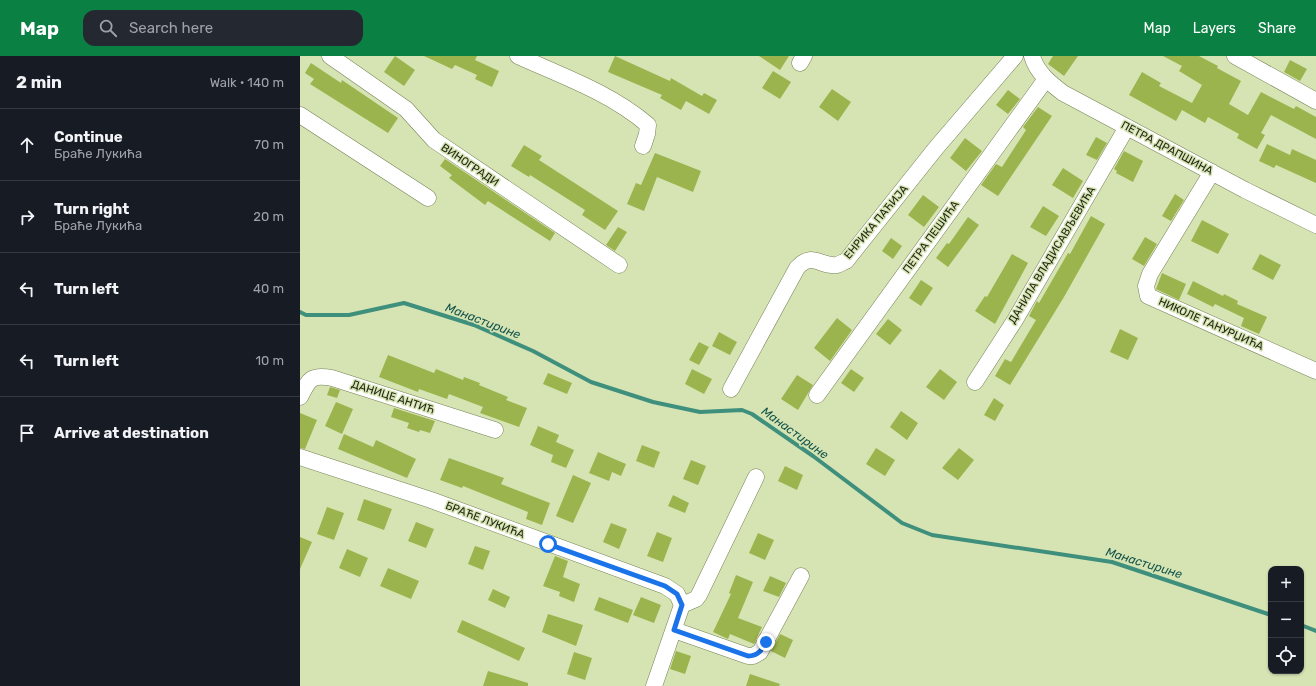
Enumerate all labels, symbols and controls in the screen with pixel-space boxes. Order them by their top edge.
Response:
search box [83,10,363,46]
text: Map [20,17,59,40]
icon: search [97,17,119,39]
text: Search here [129,19,213,37]
text: Map [1144,20,1171,37]
text: Layers [1193,20,1236,37]
text: Share [1258,20,1296,37]
text: 2 min [16,72,62,92]
text: Walk · 140 m [210,75,284,90]
street label: ПЕТРА ДРАПШИНА [1119,118,1216,178]
text: Continue [54,128,123,146]
icon: ahead [16,134,38,156]
text: 70 m [254,137,284,152]
street label: ВИНОГРАДИ [439,141,501,189]
text: Браће Лукића [54,146,142,161]
street label: ЕНРИКА ПАЋИЈА [841,182,911,262]
street label: ДАНИЛА ВЛАДИСАВЉЕВИЋА [1006,183,1099,326]
street label: ПЕТРА ПЕШИЋА [900,198,962,276]
text: Turn right [54,200,129,218]
icon: right [16,206,38,228]
text: 20 m [253,209,284,224]
text: Браће Лукића [54,218,142,233]
icon: left [16,278,38,300]
text: Turn left [54,280,119,298]
text: 40 m [253,281,284,296]
street label: НИКОЛЕ ТАНУРЏИЋА [1156,295,1266,353]
water label: Манастирине [443,300,523,342]
icon: left [16,350,38,372]
text: Turn left [54,352,119,370]
text: 10 m [255,353,284,368]
street label: ДАНИЦЕ АНТИЋ [350,377,436,417]
water label: Манастирине [759,404,831,462]
icon: arrive [16,422,38,444]
text: Arrive at destination [54,424,209,442]
street label: БРАЋЕ ЛУКИЋА [444,499,527,541]
route start [539,535,557,553]
water label: Манастирине [1104,545,1184,581]
map controls [1268,566,1304,674]
button: + [1268,566,1304,602]
button: − [1268,602,1304,638]
route end [757,633,775,651]
button: locate [1268,638,1304,674]

